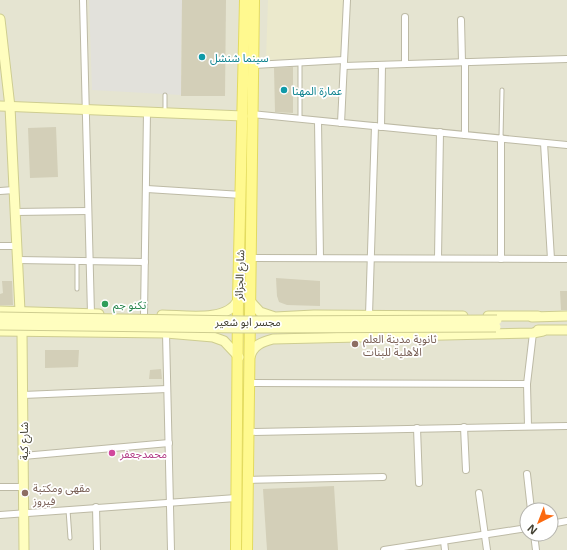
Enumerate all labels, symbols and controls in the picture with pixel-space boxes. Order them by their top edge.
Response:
place label: سينما شنشل [210,50,269,65]
marker: سينما شنشل [197,52,207,62]
place label: عمارة المهنا [292,83,343,98]
marker: عمارة المهنا [279,85,289,95]
street label: شارع الجزائر [231,249,248,302]
place label: تكنو جم [113,297,146,314]
marker: تكنو جم [100,299,110,309]
street label: مجسر ابو شعير [214,314,281,329]
place label: ثانوية مدينة العلم الأهلية للبنات [363,331,437,359]
marker: ثانوية مدينة العلم الأهلية للبنات [350,339,360,349]
street label: شارع كية [16,421,32,460]
place label: محمدجعفر [119,446,167,461]
marker: محمدجعفر [107,448,117,458]
place label: مقهى ومكتبة فيروز [32,480,90,508]
marker: مقهى ومكتبة فيروز [20,488,30,498]
north arrow [519,502,559,542]
text: N [524,521,540,538]

